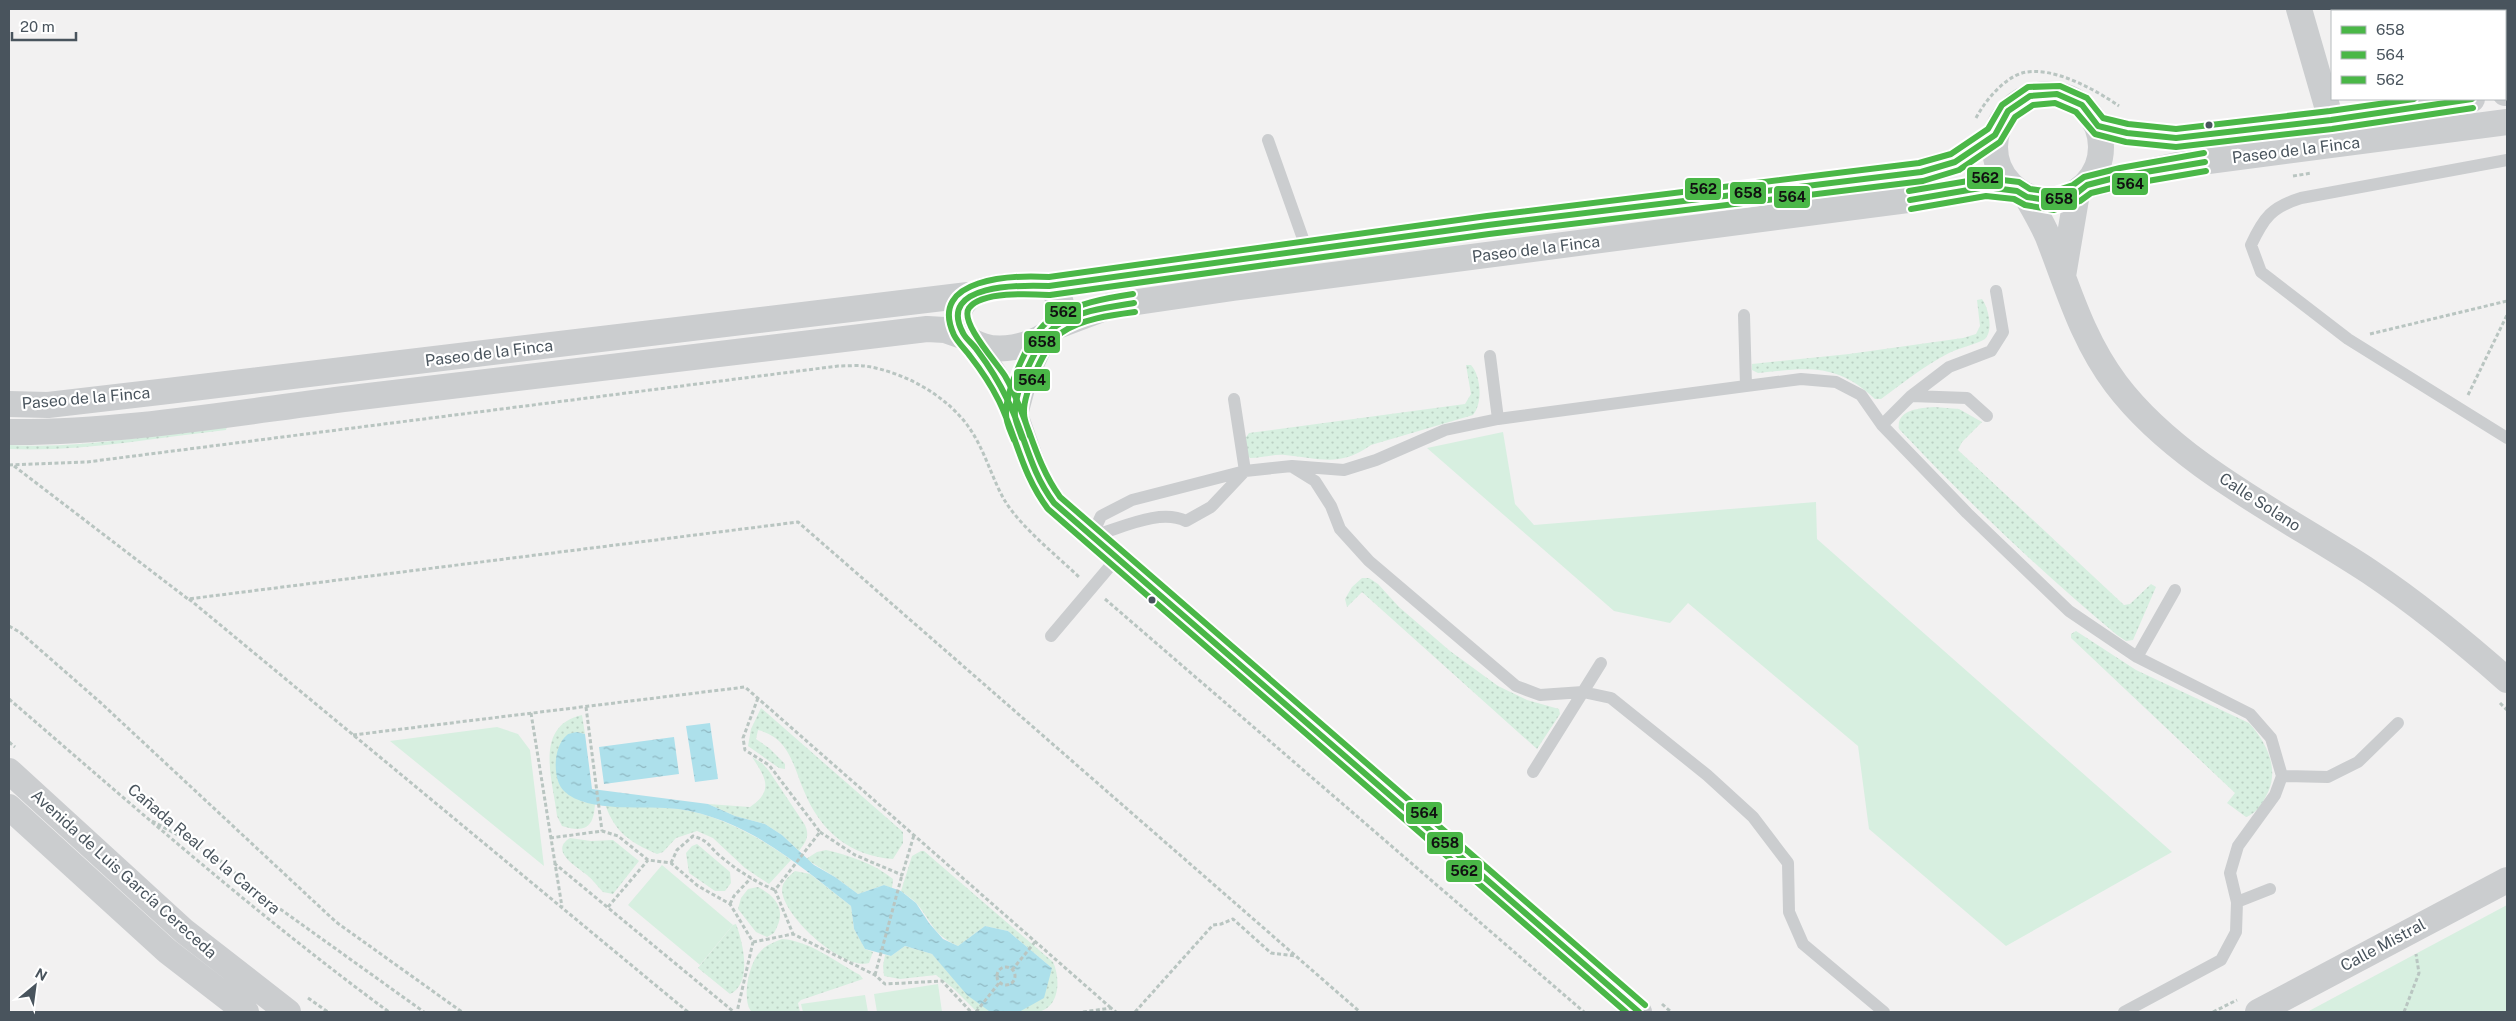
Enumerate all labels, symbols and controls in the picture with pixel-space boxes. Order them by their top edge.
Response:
scale bar [12,10,76,42]
legend [2331,10,2506,100]
text: 20 m [20,18,55,35]
text: 658 [2376,21,2405,38]
text: 564 [2376,46,2404,63]
text: 562 [2376,71,2404,88]
unlabelled marker [2204,120,2214,130]
street label: Paseo de la Finca [2231,133,2361,167]
line badge: 562 [1966,166,2004,190]
text: 562 [1971,170,1999,186]
line badge: 564 [2111,172,2149,196]
text: 564 [2116,176,2144,192]
line badge: 562 [1684,177,1722,201]
text: 562 [1689,181,1717,197]
line badge: 658 [1729,181,1767,205]
text: 658 [1734,185,1762,201]
line badge: 564 [1773,185,1811,209]
line badge: 658 [2040,187,2078,211]
text: 564 [1778,189,1806,205]
text: 658 [2045,191,2073,207]
street label: Paseo de la Finca [1471,232,1601,266]
line badge: 562 [1044,301,1082,325]
text: 562 [1049,304,1077,320]
line badge: 658 [1023,330,1061,354]
text: 658 [1028,334,1056,350]
street label: Paseo de la Finca [424,336,554,370]
line badge: 564 [1013,368,1051,392]
text: 564 [1018,372,1046,388]
street label: Paseo de la Finca [21,383,151,413]
street label: Calle Solano [2216,469,2304,535]
unlabelled marker [1147,595,1157,605]
street label: Cañada Real de la Carrera [124,780,284,918]
street label: Avenida de Luis García Cereceda [27,786,221,962]
line badge: 564 [1405,801,1443,825]
text: 564 [1410,805,1438,821]
line badge: 658 [1426,831,1464,855]
text: 658 [1431,835,1459,851]
line badge: 562 [1445,859,1483,883]
text: 562 [1450,863,1478,879]
street label: Calle Mistral [2337,915,2429,975]
north arrow [10,961,60,1011]
text: N [33,965,50,984]

